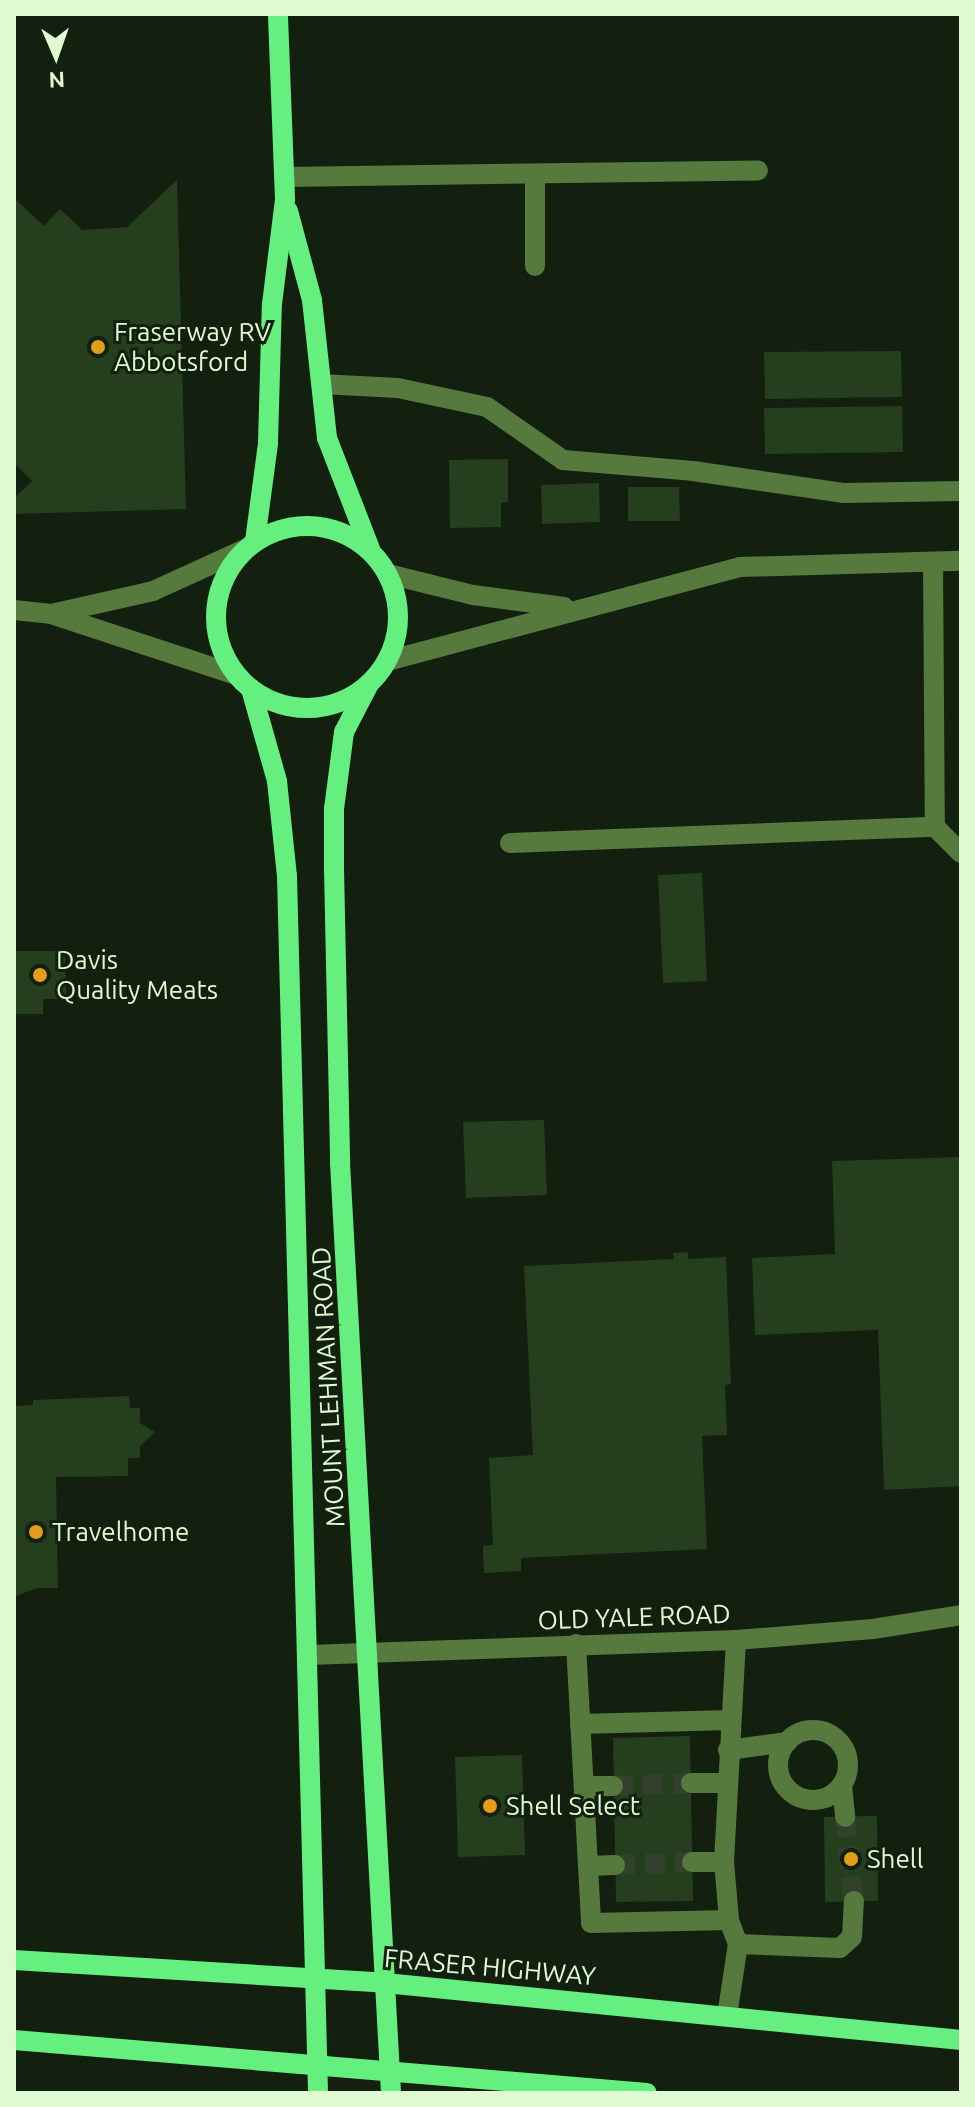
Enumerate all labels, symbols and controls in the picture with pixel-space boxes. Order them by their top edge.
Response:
north arrow [16,16,96,96]
text: N [48,68,66,93]
place label: Fraserway RV Abbotsford [114,316,271,378]
marker: Fraserway RV Abbotsford [89,338,107,356]
place label: Davis Quality Meats [56,944,218,1006]
marker: Davis Quality Meats [31,966,49,984]
street label: MOUNT LEHMAN ROAD [305,1246,351,1528]
place label: Travelhome [52,1516,189,1548]
marker: Travelhome [27,1523,45,1541]
street label: OLD YALE ROAD [537,1598,731,1636]
place label: Shell Select [506,1790,640,1822]
marker: Shell Select [481,1797,499,1815]
place label: Shell [867,1843,923,1875]
marker: Shell [842,1850,860,1868]
street label: FRASER HIGHWAY [383,1942,597,1992]

